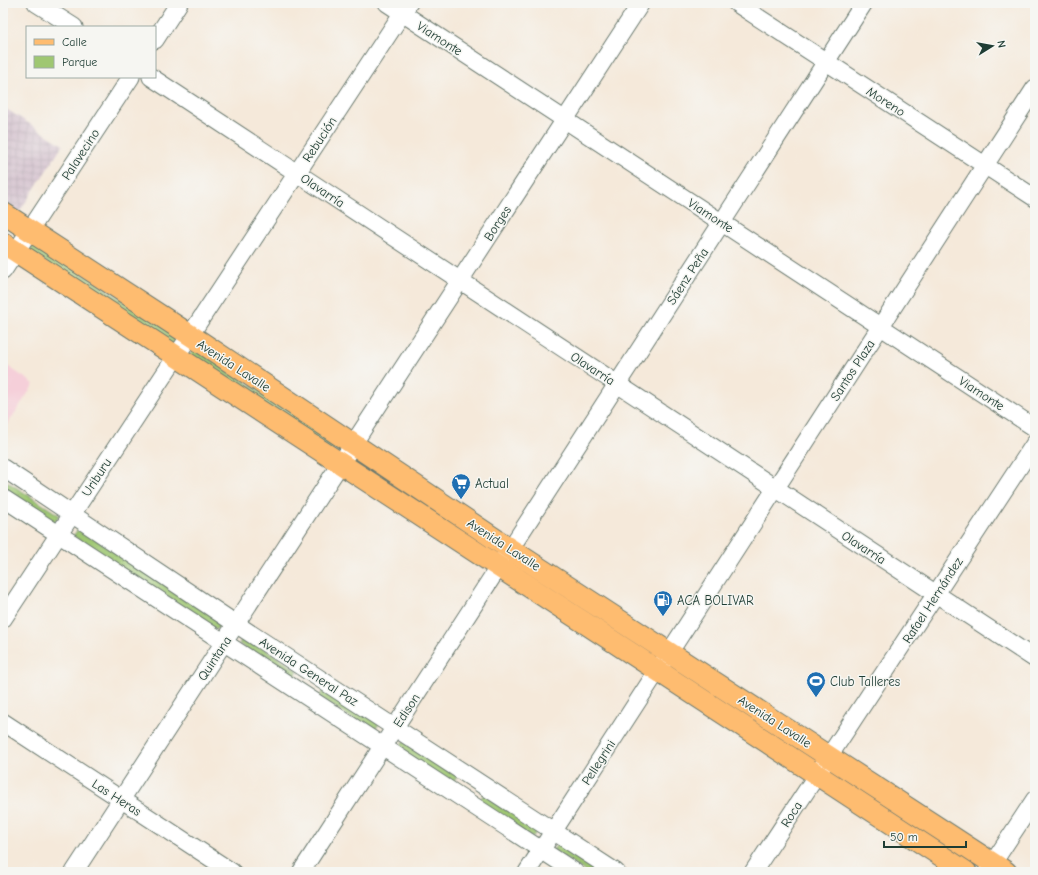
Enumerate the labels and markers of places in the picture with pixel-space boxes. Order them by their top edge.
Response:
supermarket icon: Actual [450,472,472,500]
place label: Actual [475,476,509,491]
fuel station icon: ACA BOLIVAR [652,589,674,617]
place label: ACA BOLIVAR [677,593,754,608]
sports icon: Club Talleres [805,670,827,698]
place label: Club Talleres [830,674,900,689]

